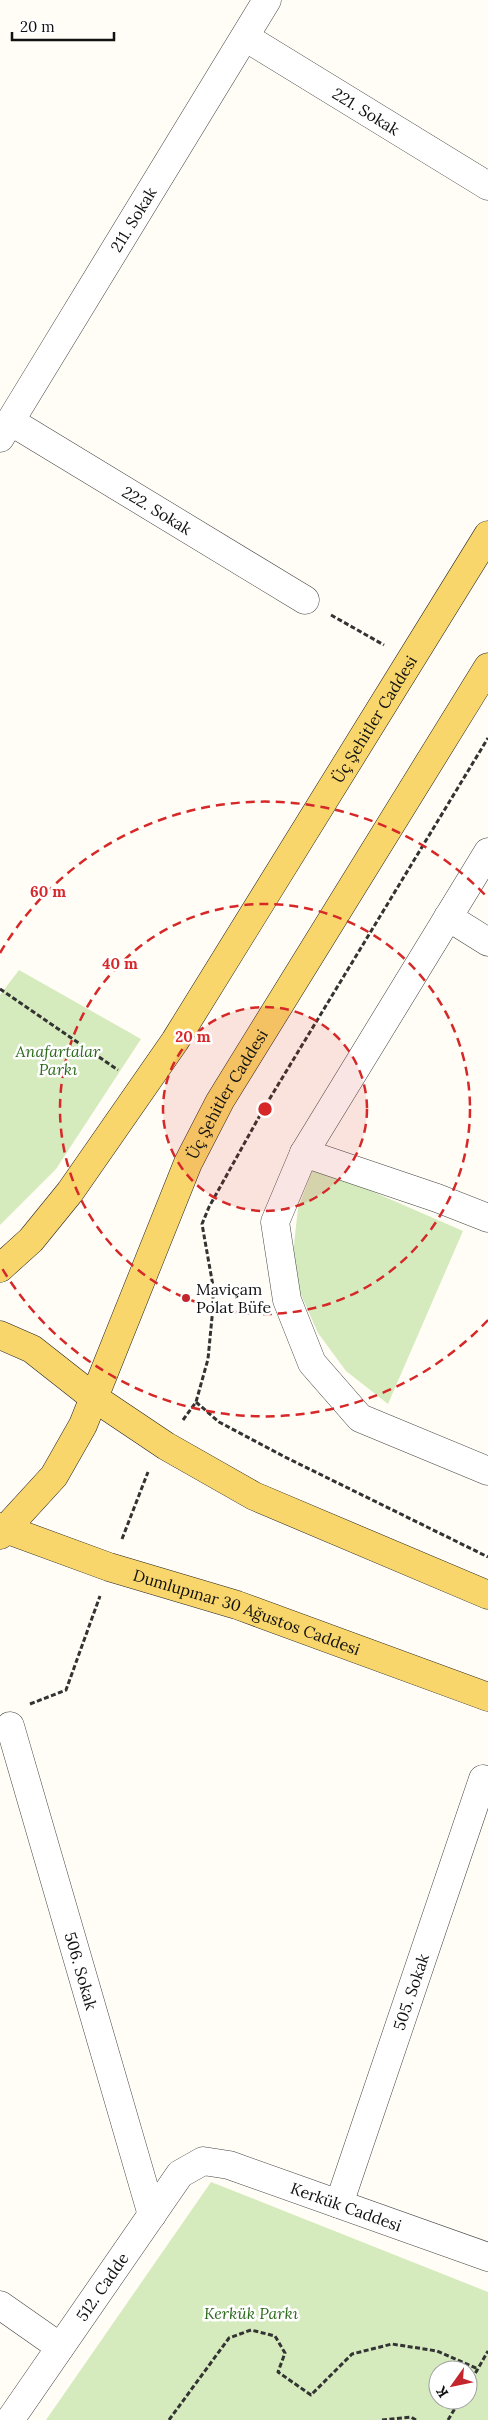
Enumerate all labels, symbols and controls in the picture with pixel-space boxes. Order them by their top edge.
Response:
scale bar [12,10,115,42]
text: 20 m [20,17,55,36]
street label: 221. Sokak [329,83,404,140]
street label: 211. Sokak [106,183,161,255]
street label: 222. Sokak [119,481,196,539]
street label: Üç Şehitler Caddesi [327,652,421,787]
text: 60 m [30,882,66,901]
text: 40 m [102,954,138,973]
street label: Üç Şehitler Caddesi [182,1026,272,1162]
text: 20 m [175,1027,211,1046]
park label: Anafartalar Parkı [15,1041,101,1079]
centre of rings [256,1100,274,1118]
place label: Maviçam Polat Büfe [196,1279,272,1317]
marker: Maviçam Polat Büfe [180,1292,192,1304]
street label: Dumlupınar 30 Ağustos Caddesi [131,1565,363,1659]
street label: 506. Sokak [60,1930,102,2012]
street label: 505. Sokak [389,1951,433,2033]
street label: Kerkük Caddesi [288,2178,404,2236]
street label: 512. Cadde [72,2248,133,2325]
park label: Kerkük Parkı [204,2303,298,2323]
north arrow [428,2360,478,2410]
text: K [432,2383,452,2401]

